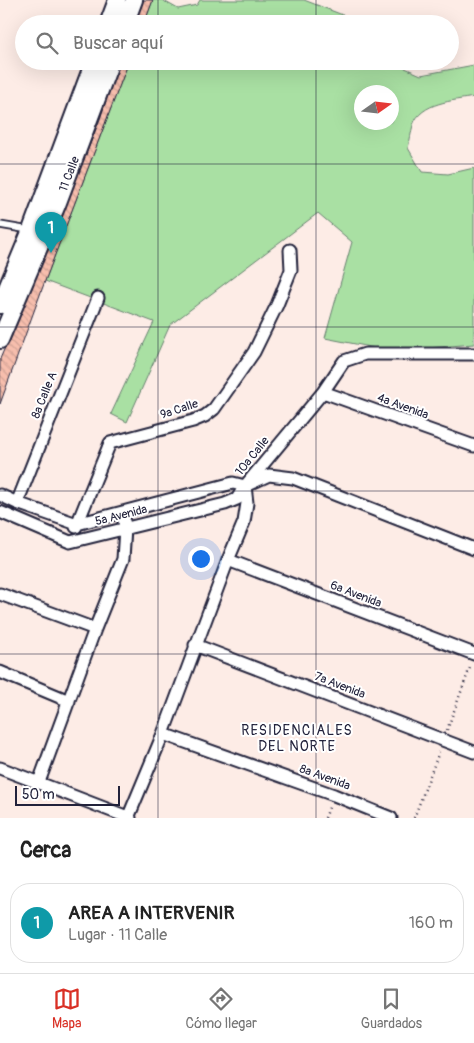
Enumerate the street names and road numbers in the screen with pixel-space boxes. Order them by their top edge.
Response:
street label: 11 Calle [56,154,83,194]
street label: 8a Calle A [28,369,61,421]
street label: 4a Avenida [375,390,431,423]
street label: 9a Calle [158,396,200,423]
street label: 10a Calle [232,434,273,479]
street label: 5a Avenida [93,502,149,529]
street label: 6a Avenida [328,578,384,611]
street label: 7a Avenida [312,669,368,702]
street label: 8a Avenida [297,761,353,794]

